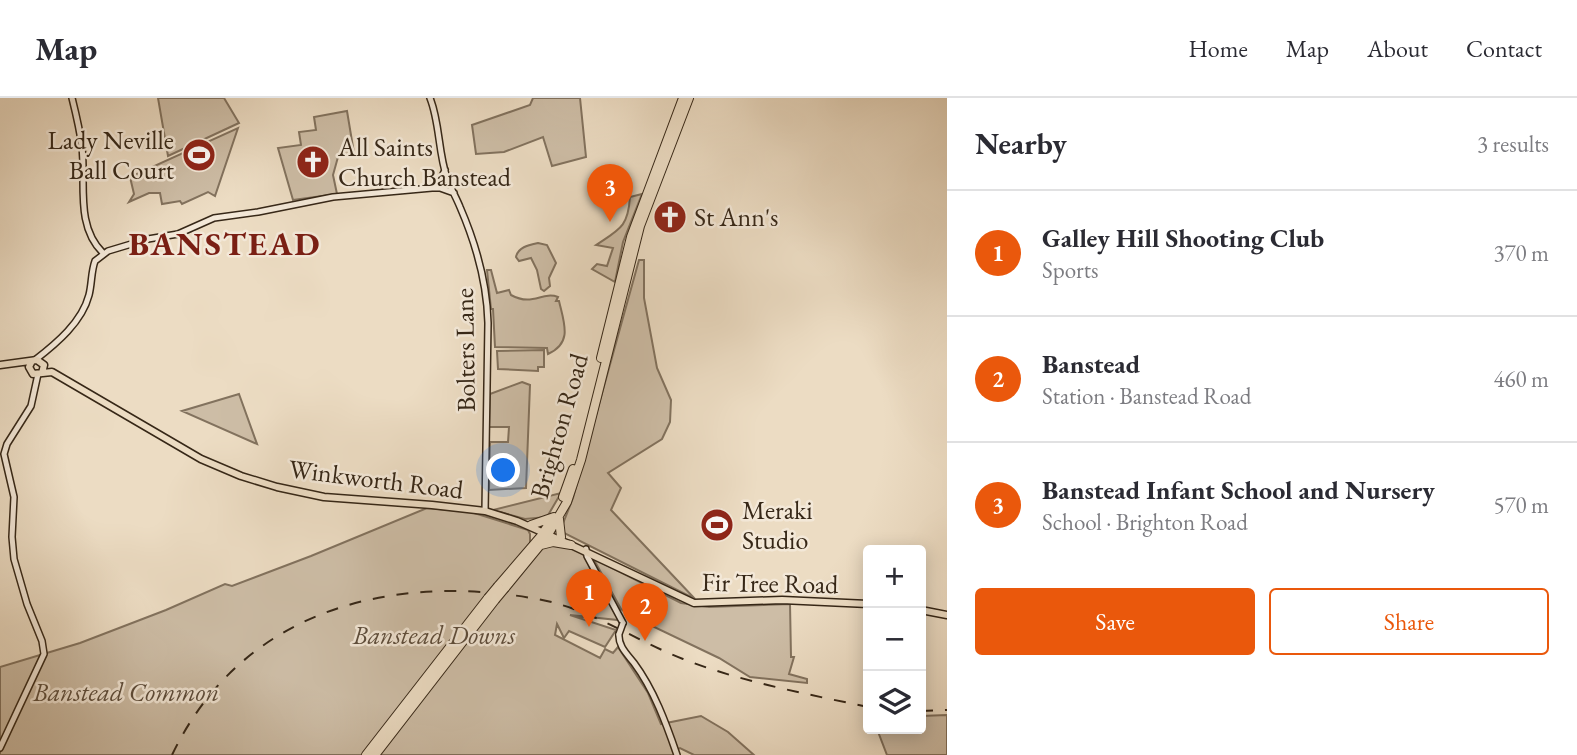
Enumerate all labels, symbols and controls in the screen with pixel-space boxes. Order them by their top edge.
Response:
text: Map [35,27,97,70]
text: Home [1188,33,1248,64]
text: Map [1286,33,1329,64]
text: About [1367,33,1428,64]
text: Contact [1466,33,1542,64]
place label: Lady Neville Ball Court [48,123,174,187]
text: Nearby [975,124,1067,163]
text: 3 results [1477,129,1549,159]
place label: All Saints Church Banstead [337,130,512,194]
sports icon: Lady Neville Ball Court [180,136,218,174]
church icon: All Saints Church Banstead [294,143,332,181]
pin: 3 [587,164,633,222]
church icon: St Ann's [651,198,689,236]
place label: St Ann's [694,200,779,234]
text: Galley Hill Shooting Club [1042,221,1324,255]
district label: BANSTEAD [128,222,322,265]
text: 1 [992,238,1004,268]
text: 370 m [1493,238,1549,268]
text: Sports [1042,255,1098,285]
street label: Bolters Lane [447,288,483,412]
text: Banstead [1042,347,1140,381]
street label: Brighton Road [522,349,596,502]
text: 2 [992,364,1004,394]
text: 460 m [1493,364,1549,394]
text: Station · Banstead Road [1042,381,1251,411]
street label: Winkworth Road [287,451,466,507]
your location [486,453,520,487]
text: Banstead Infant School and Nursery [1042,473,1435,507]
text: 3 [992,490,1004,520]
text: 570 m [1493,490,1549,520]
place label: Meraki Studio [742,493,813,557]
sports icon: Meraki Studio [698,506,736,544]
text: School · Brighton Road [1042,507,1248,537]
map controls [863,545,926,734]
button: + [863,545,926,608]
street label: Fir Tree Road [701,565,839,601]
pin: 1 [566,569,612,627]
pin: 2 [622,583,668,641]
button: Save [975,588,1255,655]
button: Share [1269,588,1549,655]
button: − [863,608,926,671]
park label: Banstead Downs [352,618,516,652]
button: layers [863,671,926,734]
park label: Banstead Common [32,675,219,709]

